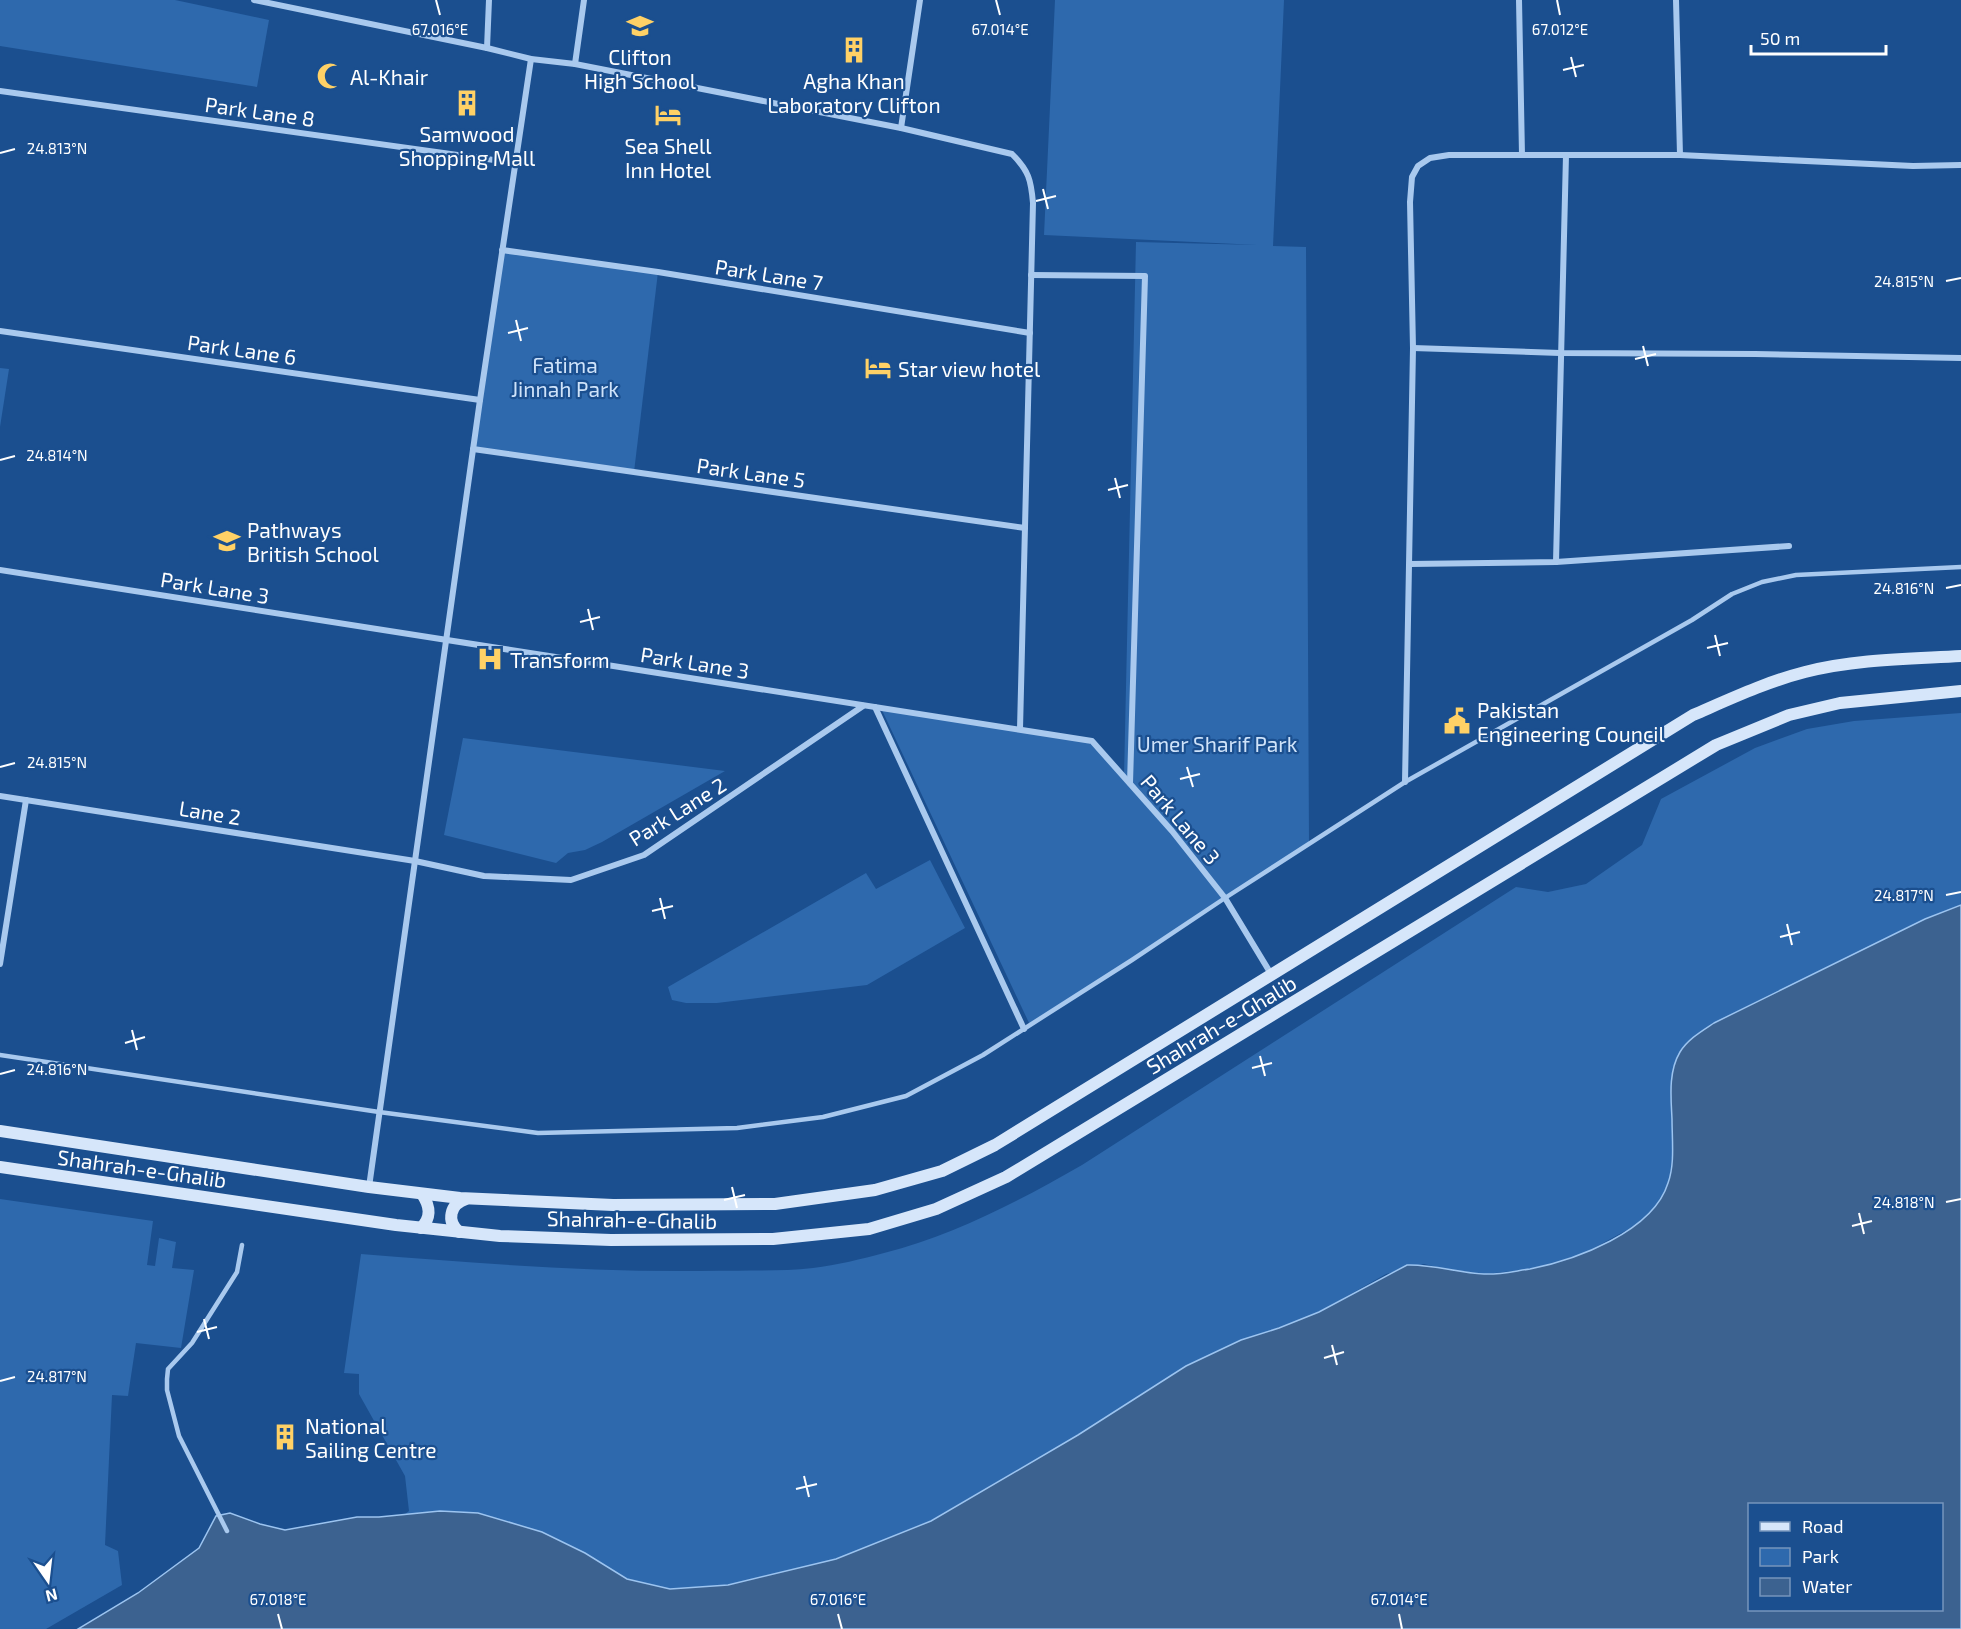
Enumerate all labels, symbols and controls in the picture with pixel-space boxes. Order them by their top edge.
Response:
school or university icon: Clifton High School [625,11,655,41]
scale bar [1751,18,1886,56]
text: 67.016°E [412,20,468,38]
text: 67.014°E [971,20,1029,38]
text: 67.012°E [1532,20,1588,38]
text: 50 m [1760,27,1800,49]
building icon: Agha Khan Laboratory Clifton [839,35,869,65]
place label: Clifton High School [584,44,697,93]
mosque icon: Al-Khair [315,61,345,91]
place label: Al-Khair [350,64,429,89]
place label: Agha Khan Laboratory Clifton [767,68,941,117]
building icon: Samwood Shopping Mall [452,88,482,118]
street label: Park Lane 8 [203,91,317,131]
hotel icon: Sea Shell Inn Hotel [653,100,683,130]
place label: Samwood Shopping Mall [399,121,536,170]
place label: Sea Shell Inn Hotel [624,133,712,182]
text: 24.813°N [27,139,87,157]
street label: Park Lane 7 [713,253,825,295]
text: 24.815°N [1874,272,1934,290]
street label: Park Lane 6 [186,329,298,369]
park label: Fatima Jinnah Park [511,352,619,401]
hotel icon: Star view hotel [863,353,893,383]
place label: Star view hotel [898,356,1041,381]
text: 24.814°N [26,446,88,464]
street label: Park Lane 5 [695,452,807,492]
place label: Pathways British School [247,517,380,566]
school or university icon: Pathways British School [212,526,242,556]
street label: Park Lane 3 [159,566,271,608]
text: 24.816°N [1874,579,1934,597]
street label: Park Lane 3 [639,641,751,683]
hospital icon: Transform [475,644,505,674]
place label: Transform [510,647,610,672]
place label: Pakistan Engineering Council [1477,697,1665,746]
public building icon: Pakistan Engineering Council [1442,706,1472,736]
park label: Umer Sharif Park [1137,731,1298,756]
text: 24.815°N [27,753,87,771]
street label: Park Lane 3 [1136,769,1226,869]
street label: Park Lane 2 [624,771,730,851]
street label: Lane 2 [177,795,243,829]
text: 24.817°N [1874,886,1934,904]
street label: Shahrah-e-Ghalib [1142,969,1300,1079]
text: 24.816°N [27,1060,87,1078]
street label: Shahrah-e-Ghalib [56,1144,228,1192]
text: 24.818°N [1873,1193,1935,1211]
street label: Shahrah-e-Ghalib [547,1205,717,1233]
text: 24.817°N [27,1367,87,1385]
place label: National Sailing Centre [305,1413,436,1462]
building icon: National Sailing Centre [270,1422,300,1452]
legend [1748,1503,1943,1611]
text: Road [1802,1515,1843,1537]
text: Park [1802,1545,1839,1567]
north arrow [18,1551,78,1611]
text: Water [1802,1575,1852,1597]
text: N [44,1585,60,1607]
text: 67.018°E [250,1590,306,1608]
text: 67.016°E [810,1590,866,1608]
text: 67.014°E [1370,1590,1428,1608]

